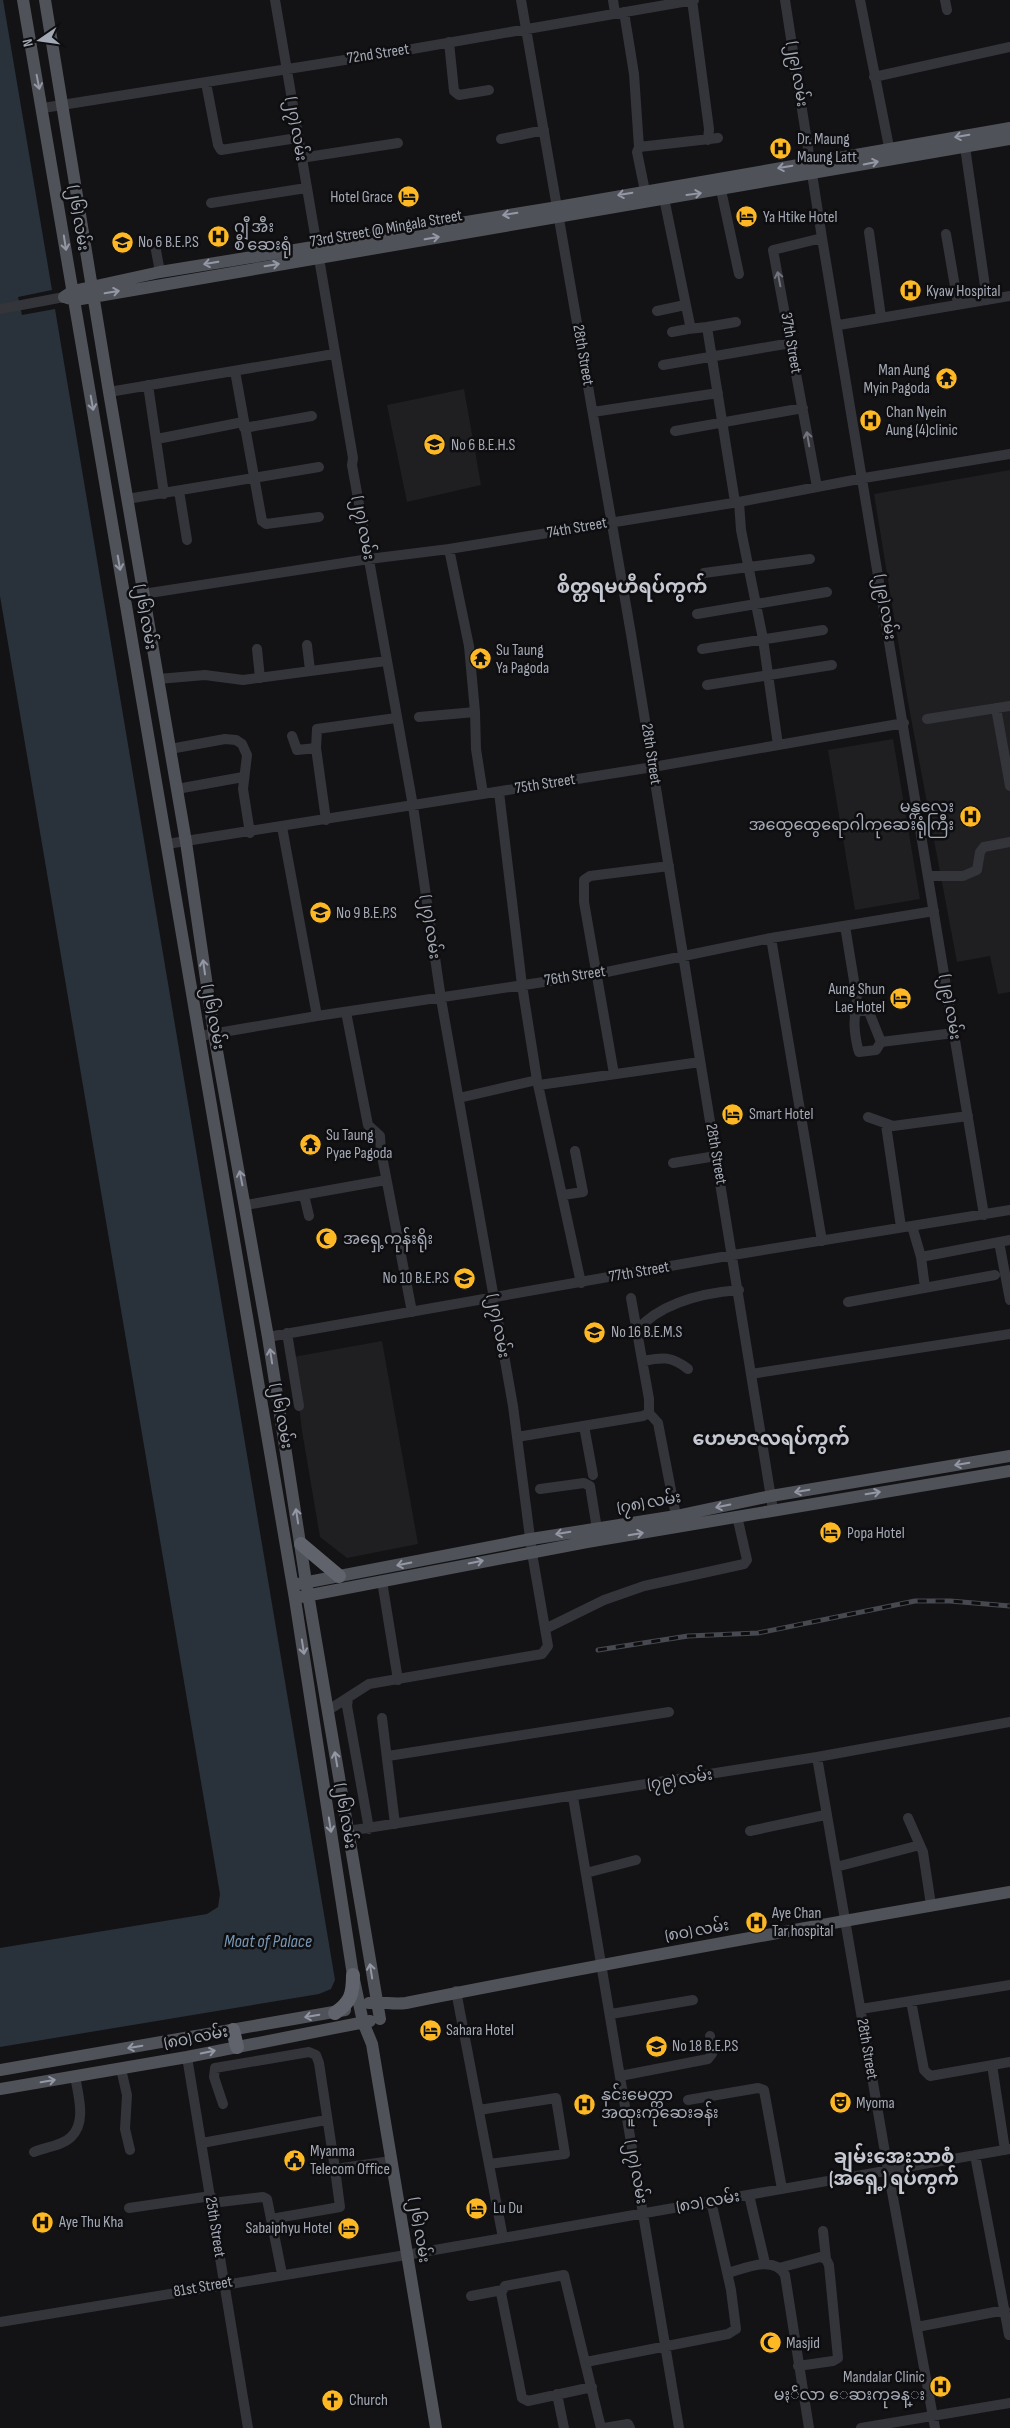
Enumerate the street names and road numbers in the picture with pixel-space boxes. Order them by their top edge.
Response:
street label: (၂၉) လမ်း [779,39,815,109]
street label: 72nd Street [346,40,411,68]
street label: (၂၇) လမ်း [279,95,313,163]
street label: (၂၆) လမ်း [60,183,96,253]
street label: 73rd Street @ Mingala Street [308,206,464,252]
street label: 37th Street [776,311,806,375]
street label: 28th Street [568,323,598,387]
street label: (၂၇) လမ်း [345,494,381,562]
street label: 74th Street [546,513,608,543]
street label: (၂၉) လမ်း [867,572,903,642]
street label: (၂၆) လမ်း [127,582,163,652]
street label: 28th Street [637,722,665,786]
street label: 75th Street [513,770,577,798]
street label: (၂၇) လမ်း [413,893,447,961]
street label: 76th Street [543,962,607,990]
street label: (၂၉) လမ်း [932,972,968,1042]
street label: (၂၆) လမ်း [195,982,231,1052]
street label: 28th Street [701,1122,731,1186]
street label: 77th Street [607,1257,671,1287]
street label: (၂၇) လမ်း [480,1292,516,1360]
street label: (၂၆) လမ်း [263,1381,299,1451]
street label: (၇၈) လမ်း [615,1485,683,1521]
street label: (၇၉) လမ်း [646,1763,714,1797]
street label: (၂၆) လမ်း [327,1781,363,1851]
street label: (၈၀) လမ်း [663,1913,731,1946]
street label: 28th Street [852,2017,882,2081]
street label: (၈၀) လမ်း [162,2020,230,2053]
street label: (၂၇) လမ်း [618,2138,654,2206]
street label: (၈၁) လမ်း [674,2184,741,2217]
street label: 25th Street [201,2195,229,2259]
street label: (၂၆) လမ်း [401,2195,437,2265]
street label: 81st Street [172,2272,234,2302]

